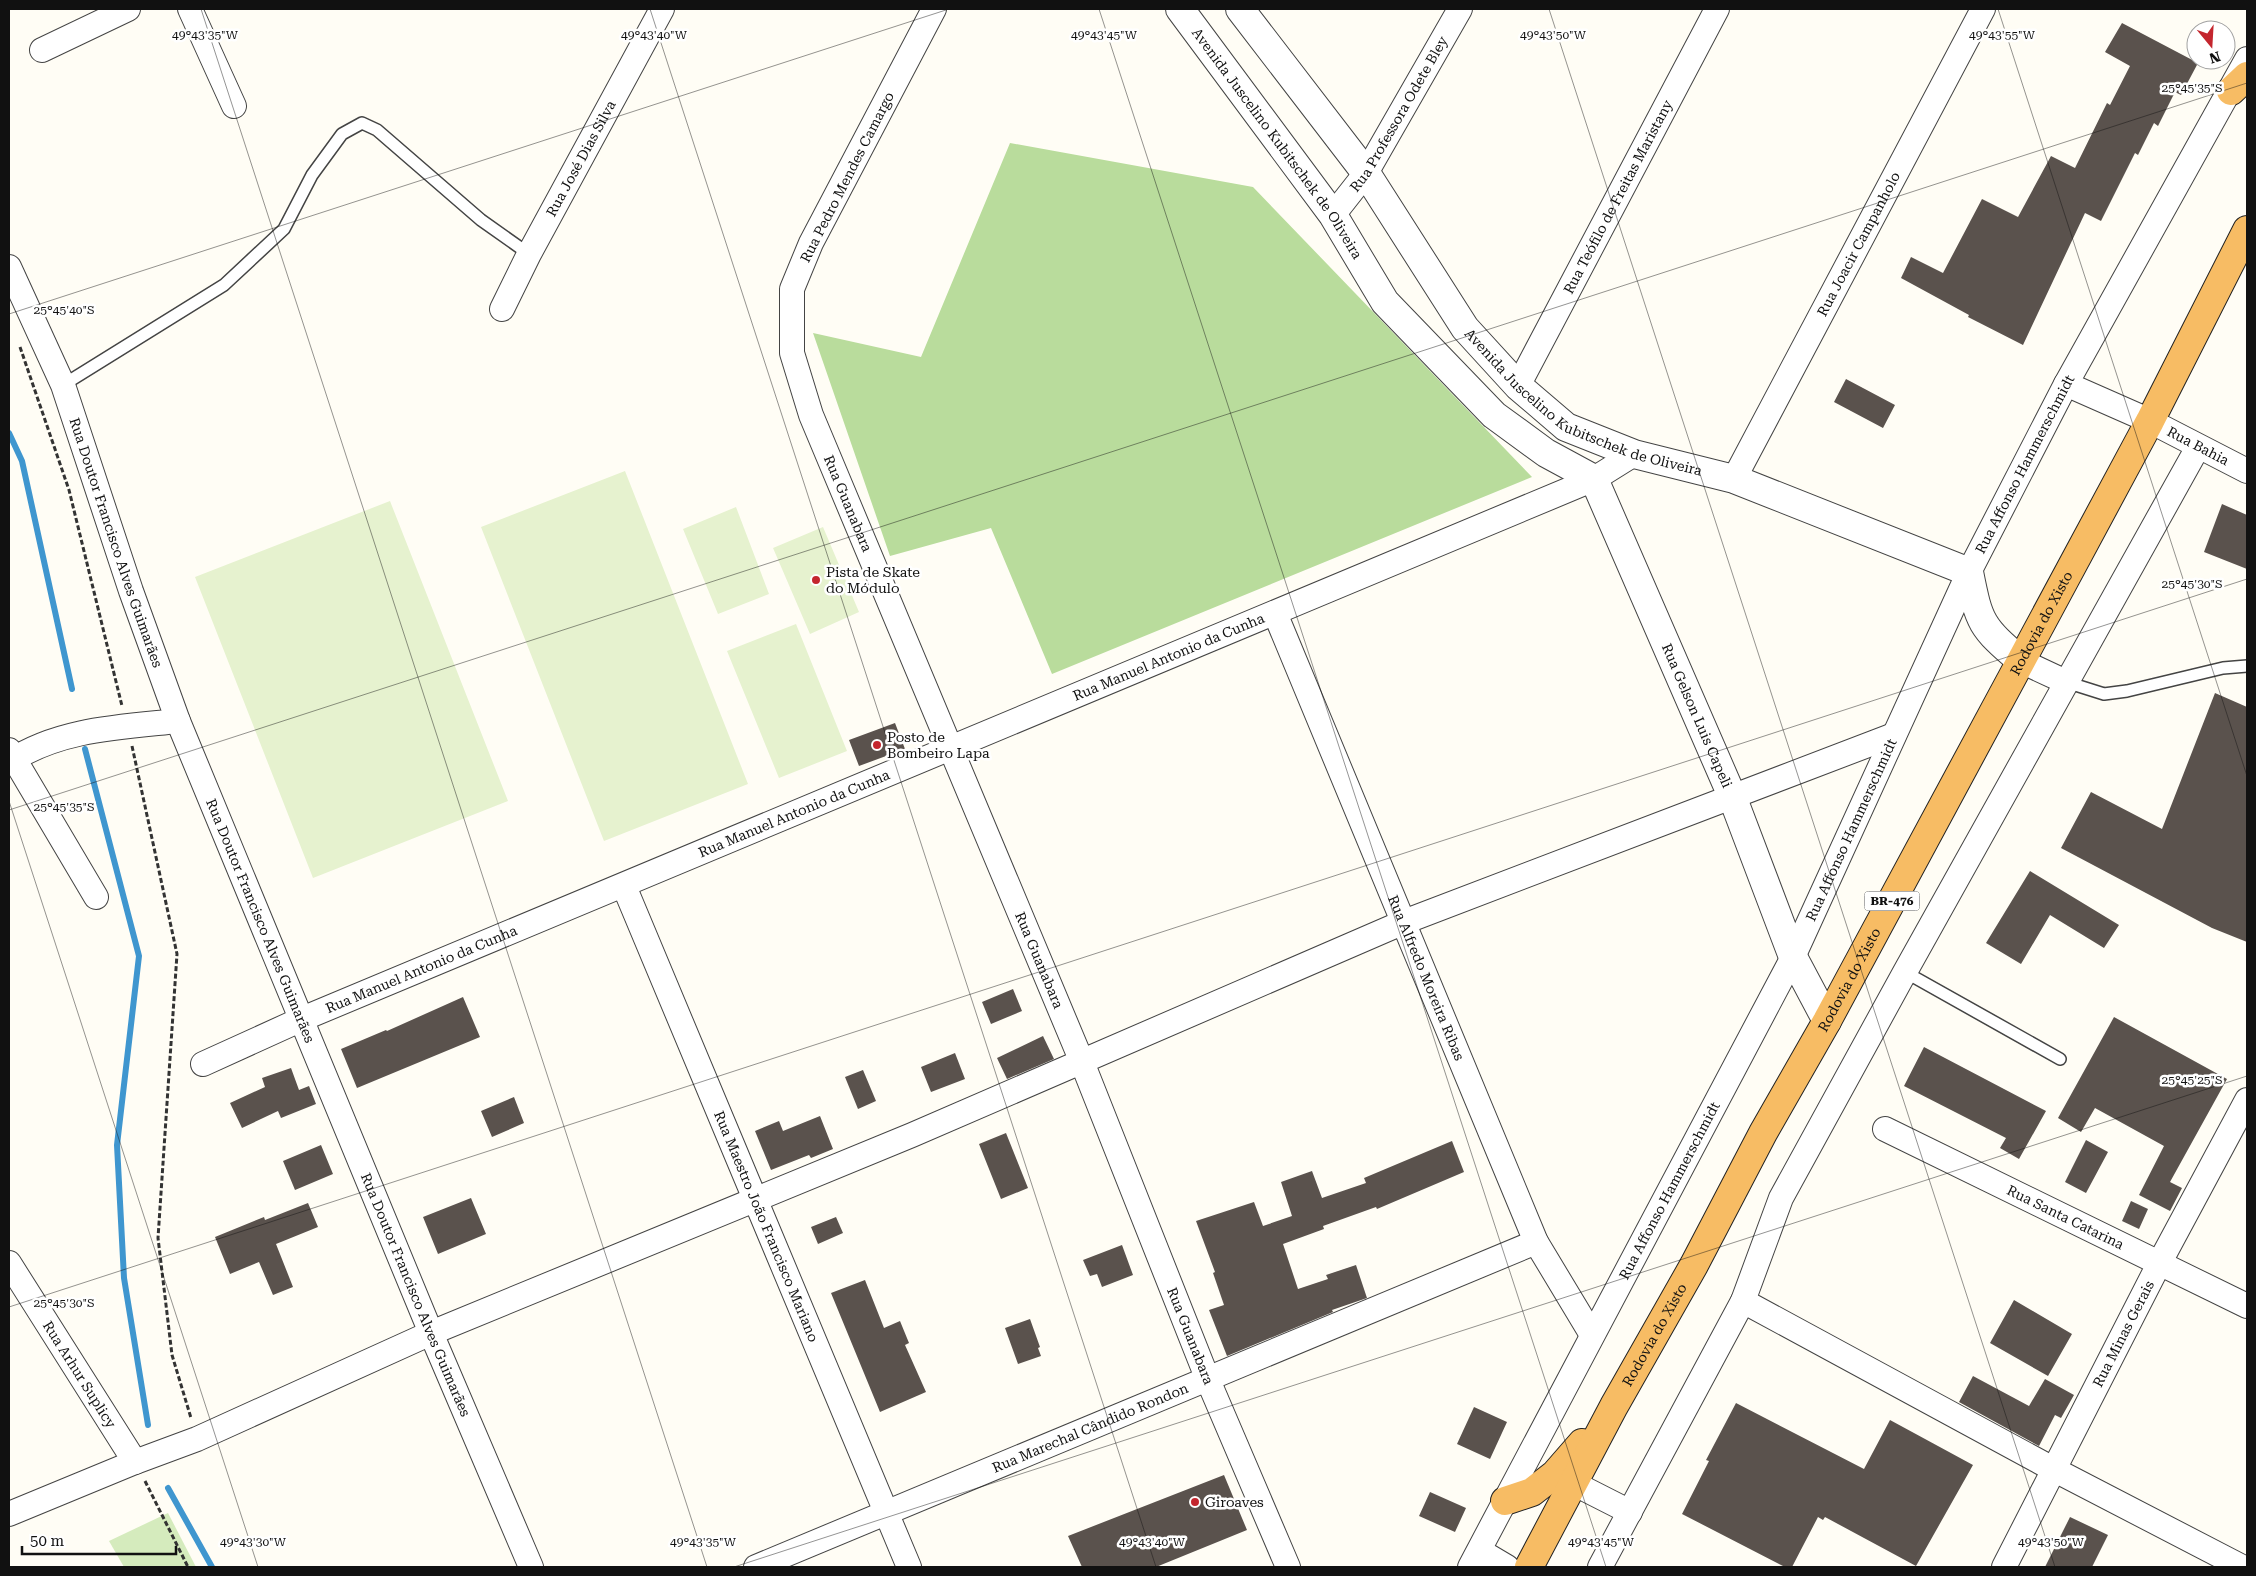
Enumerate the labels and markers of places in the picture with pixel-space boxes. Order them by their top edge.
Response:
place label: Pista de Skate do Módulo [826,564,920,596]
marker: Pista de Skate do Módulo [810,574,822,586]
place label: Posto de Bombeiro Lapa [887,729,990,761]
marker: Posto de Bombeiro Lapa [871,739,883,751]
place label: Giroaves [1205,1494,1264,1510]
marker: Giroaves [1189,1496,1201,1508]

